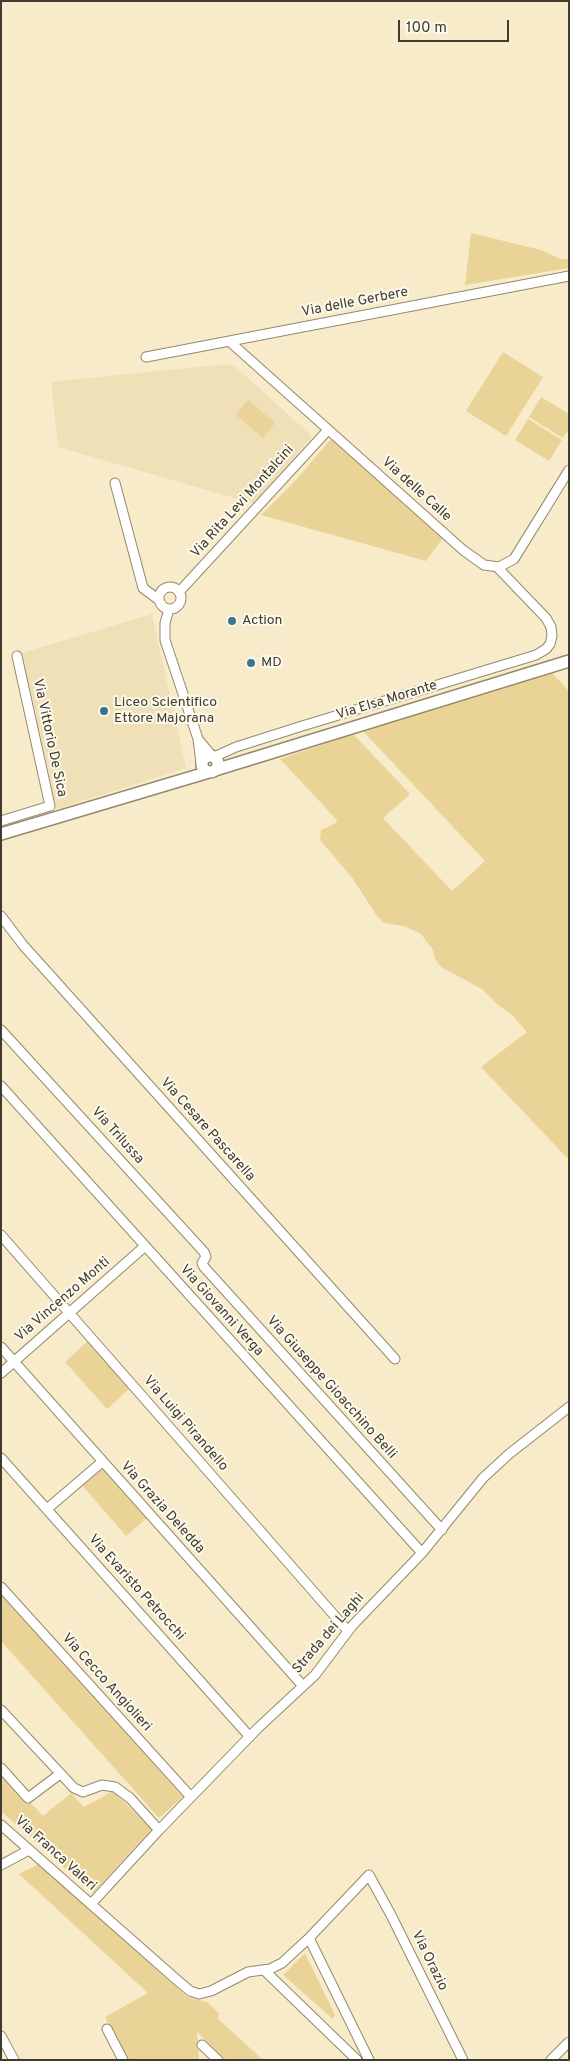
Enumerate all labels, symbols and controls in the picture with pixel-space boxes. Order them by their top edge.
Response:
scale bar [400,10,511,42]
text: 100 m [406,19,447,38]
street label: Via delle Gerbere [300,284,410,322]
street label: Via Rita Levi Montalcini [188,442,298,562]
street label: Via delle Calle [378,454,454,526]
place label: Action [242,613,282,629]
marker: Action [226,615,238,627]
place label: MD [261,655,282,671]
marker: MD [245,657,257,669]
street label: Via Vittorio De Sica [28,677,70,799]
street label: Via Elsa Morante [335,678,439,724]
place label: Liceo Scientifico Ettore Majorana [114,695,217,728]
marker: Liceo Scientifico Ettore Majorana [98,705,110,717]
street label: Via Cesare Pascarella [156,1075,258,1185]
street label: Via Trilussa [87,1104,147,1168]
street label: Via Vincenzo Monti [12,1254,114,1346]
street label: Via Giovanni Verga [175,1262,267,1360]
street label: Via Giuseppe Gioacchino Belli [262,1313,400,1463]
street label: Via Luigi Pirandello [139,1373,231,1475]
street label: Via Grazia Deledda [116,1458,208,1558]
street label: Via Evaristo Petrocchi [84,1532,188,1644]
street label: Strada dei Laghi [289,1590,369,1678]
street label: Via Cecco Angiolieri [58,1630,154,1736]
street label: Via Franca Valeri [11,1813,99,1895]
street label: Via Orazio [407,1928,451,1994]

